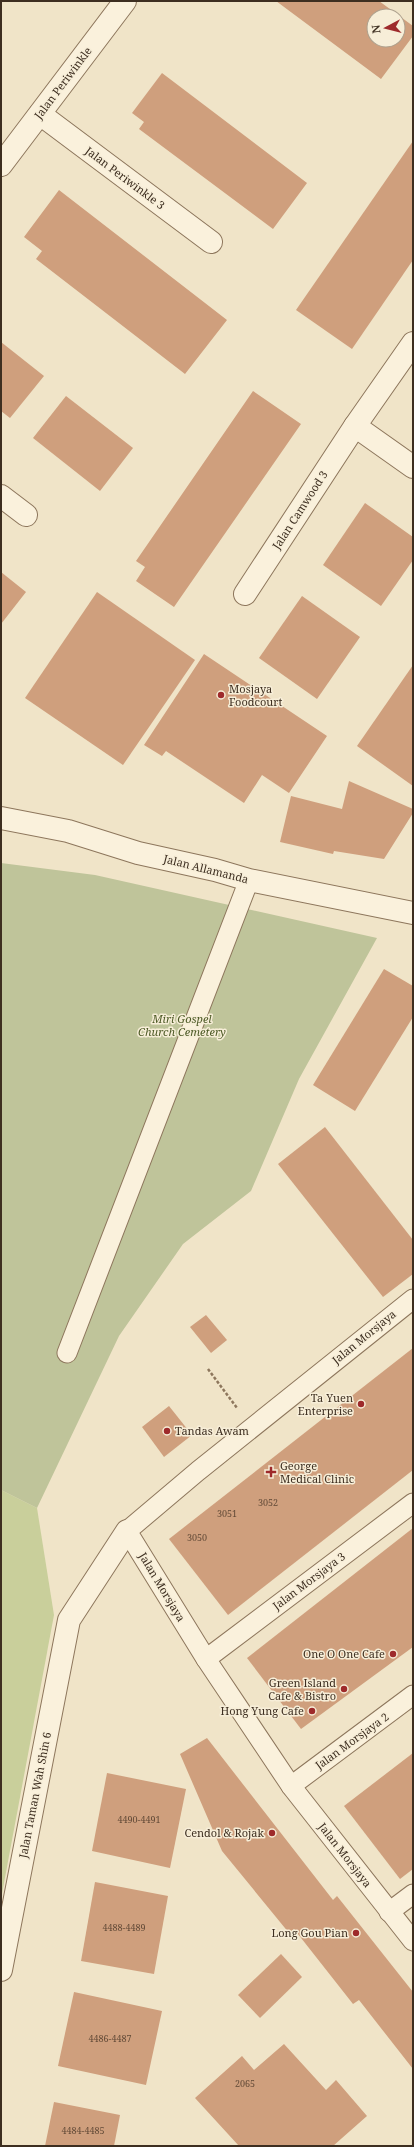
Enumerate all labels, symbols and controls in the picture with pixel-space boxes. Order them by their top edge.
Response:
north arrow [366,8,406,48]
text: N [368,24,384,34]
street label: Jalan Periwinkle [30,43,95,123]
street label: Jalan Periwinkle 3 [82,142,168,212]
street label: Jalan Camwood 3 [268,467,331,553]
place label: Mosjaya Foodcourt [229,681,282,709]
marker: Mosjaya Foodcourt [216,690,226,700]
street label: Jalan Allamanda [161,850,250,886]
park label: Miri Gospel Church Cemetery [138,1011,226,1039]
street label: Jalan Morsjaya [328,1306,399,1368]
place label: Ta Yuen Enterprise [298,1390,353,1418]
marker: Ta Yuen Enterprise [356,1399,366,1409]
place label: Tandas Awam [175,1423,250,1438]
marker: Tandas Awam [162,1426,172,1436]
place label: George Medical Clinic [280,1458,354,1486]
marker: George Medical Clinic [265,1466,277,1478]
house number: 3052 [258,1496,278,1509]
house number: 3051 [217,1507,237,1520]
house number: 3050 [187,1531,207,1544]
street label: Jalan Morsjaya 3 [269,1548,348,1613]
street label: Jalan Morsjaya [135,1549,189,1624]
place label: One O One Cafe [303,1646,385,1661]
marker: One O One Cafe [388,1649,398,1659]
place label: Green Island Cafe & Bistro [268,1675,336,1703]
marker: Green Island Cafe & Bistro [339,1684,349,1694]
place label: Hong Yung Cafe [220,1703,304,1718]
marker: Hong Yung Cafe [307,1706,317,1716]
street label: Jalan Morsjaya 2 [311,1709,391,1773]
street label: Jalan Taman Wah Shin 6 [15,1731,54,1860]
house number: 4490-4491 [117,1813,161,1826]
street label: Jalan Morsjaya [315,1818,375,1890]
place label: Cendol & Rojak [184,1825,265,1840]
marker: Cendol & Rojak [267,1828,277,1838]
house number: 4488-4489 [102,1921,146,1934]
place label: Long Gou Pian [271,1925,348,1940]
marker: Long Gou Pian [351,1928,361,1938]
house number: 4486-4487 [88,2032,132,2045]
house number: 2065 [235,2077,255,2090]
house number: 4484-4485 [61,2124,105,2137]

